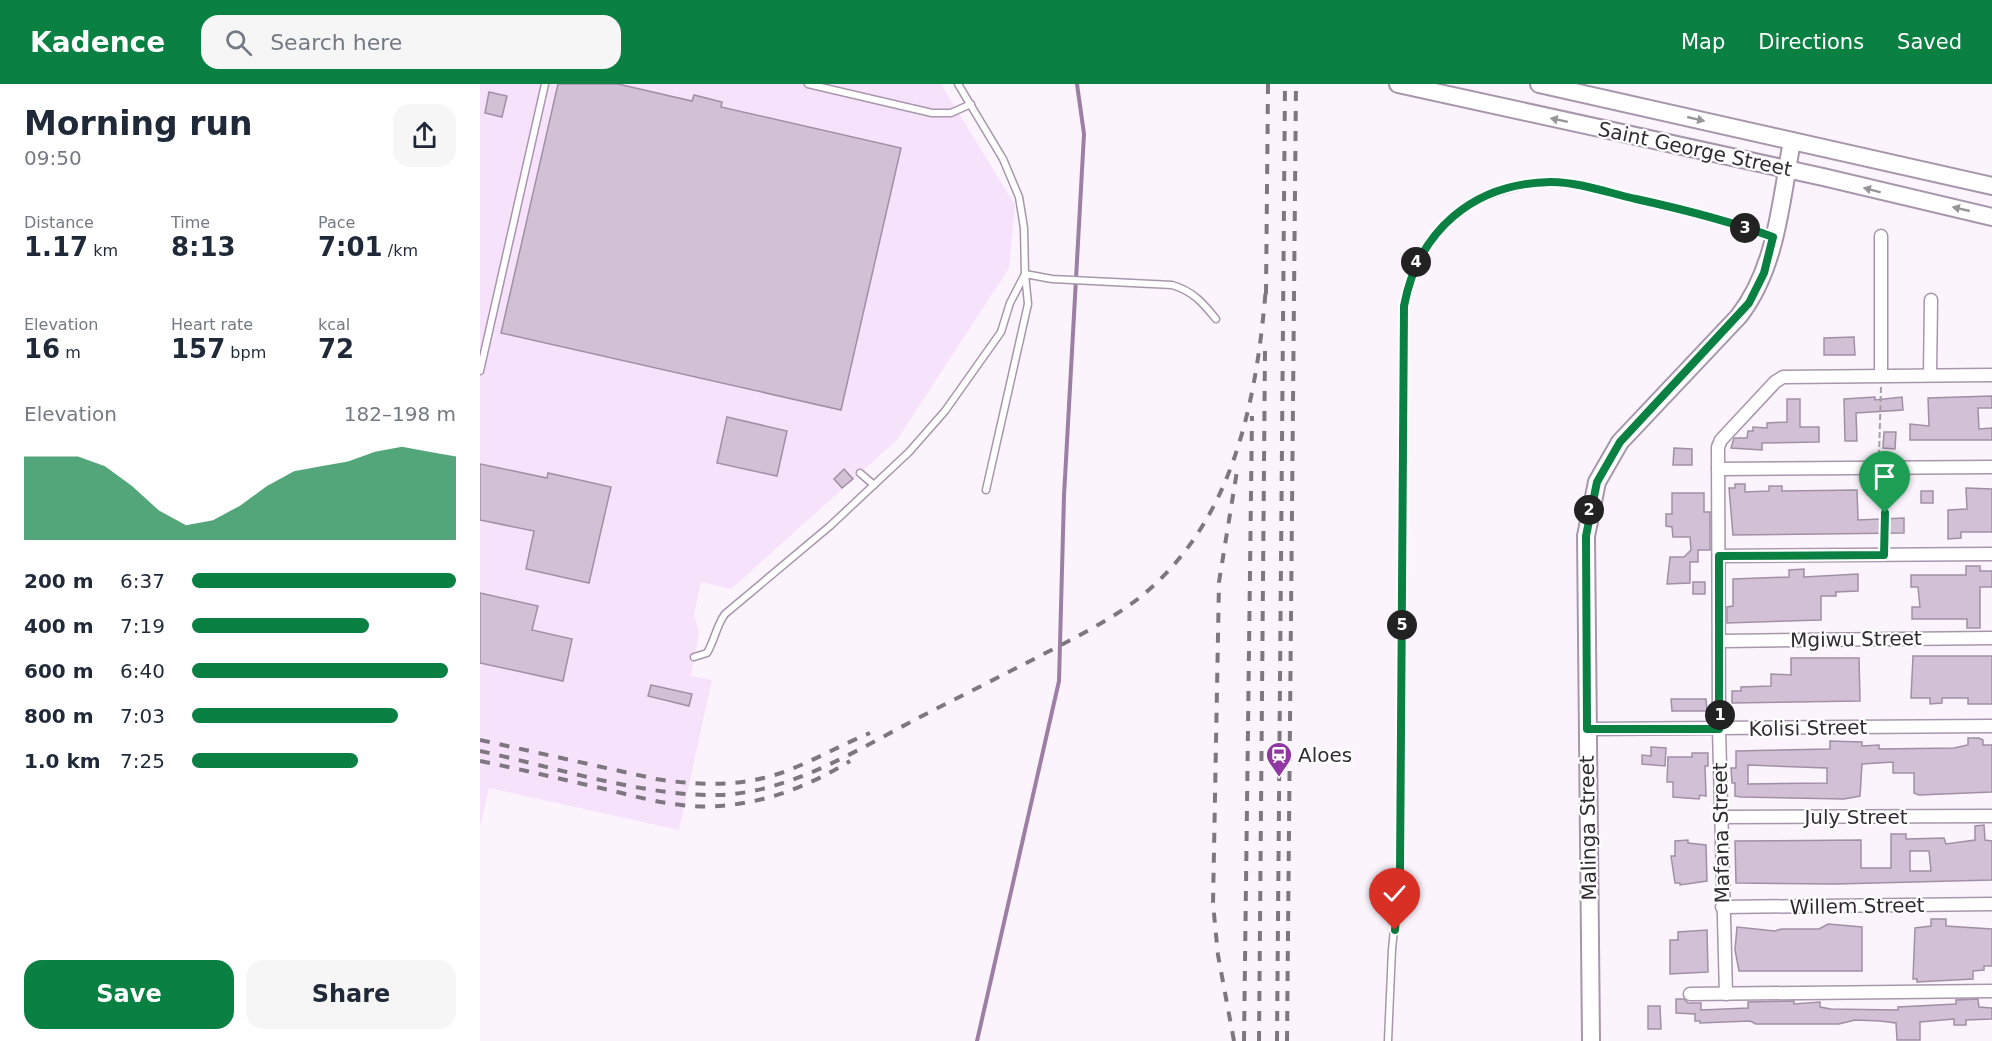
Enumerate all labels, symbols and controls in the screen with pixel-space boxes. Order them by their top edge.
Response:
search box [201,15,621,69]
text: Kadence [30,26,165,59]
icon: search [222,26,255,59]
text: Search here [270,30,402,55]
text: Map [1681,30,1725,54]
text: Directions [1758,30,1864,54]
text: Saved [1897,30,1962,54]
text: Morning run [24,104,252,143]
button: share [393,104,456,167]
one-way arrow [1550,114,1568,124]
one-way arrow [1687,115,1706,125]
street label: Saint George Street [1596,117,1794,181]
text: 09:50 [24,146,82,170]
one-way arrow [1863,185,1881,194]
one-way arrow [1951,204,1970,214]
text: Distance [24,213,94,232]
text: Time [171,213,210,232]
text: Pace [318,213,355,232]
pin: 3 [1730,213,1760,243]
text: 3 [1739,218,1751,237]
text: 1.17 [24,232,88,262]
text: 8:13 [171,232,236,262]
text: 7:01 [318,232,383,262]
text: km [88,241,118,260]
text: /km [383,241,418,260]
pin: 4 [1401,247,1431,277]
text: 4 [1410,252,1422,271]
text: Elevation [24,315,98,334]
text: Heart rate [171,315,253,334]
text: kcal [318,315,350,334]
text: 16 [24,334,60,364]
text: 157 [171,334,225,364]
text: 72 [318,334,354,364]
text: m [60,343,81,362]
text: bpm [225,343,266,362]
text: Elevation [24,402,117,426]
text: 182–198 m [344,402,456,426]
pin [1859,451,1910,513]
icon: arrive [1868,460,1901,493]
pin: 2 [1574,495,1604,525]
text: 2 [1583,500,1595,519]
text: 200 m [24,569,94,593]
text: 6:37 [120,569,165,593]
pin: 5 [1387,610,1417,640]
text: 400 m [24,614,94,638]
text: 7:19 [120,614,165,638]
text: 5 [1396,615,1408,634]
street label: Mgiwu Street [1790,626,1922,652]
text: 600 m [24,659,94,683]
text: 6:40 [120,659,165,683]
pin: 1 [1705,700,1735,730]
text: 800 m [24,704,94,728]
text: 7:03 [120,704,165,728]
text: 1 [1714,705,1726,724]
street label: Kolisi Street [1749,715,1868,741]
station icon: Aloes [1264,740,1294,778]
place label: Aloes [1298,743,1352,767]
text: 1.0 km [24,749,101,773]
text: 7:25 [120,749,165,773]
street label: Malinga Street [1575,755,1601,901]
street label: Mafana Street [1708,762,1734,904]
street label: July Street [1802,805,1908,829]
pin [1369,868,1420,930]
icon: check [1378,877,1411,910]
street label: Willem Street [1789,893,1925,919]
button: Save [24,960,234,1029]
button: Share [246,960,456,1029]

